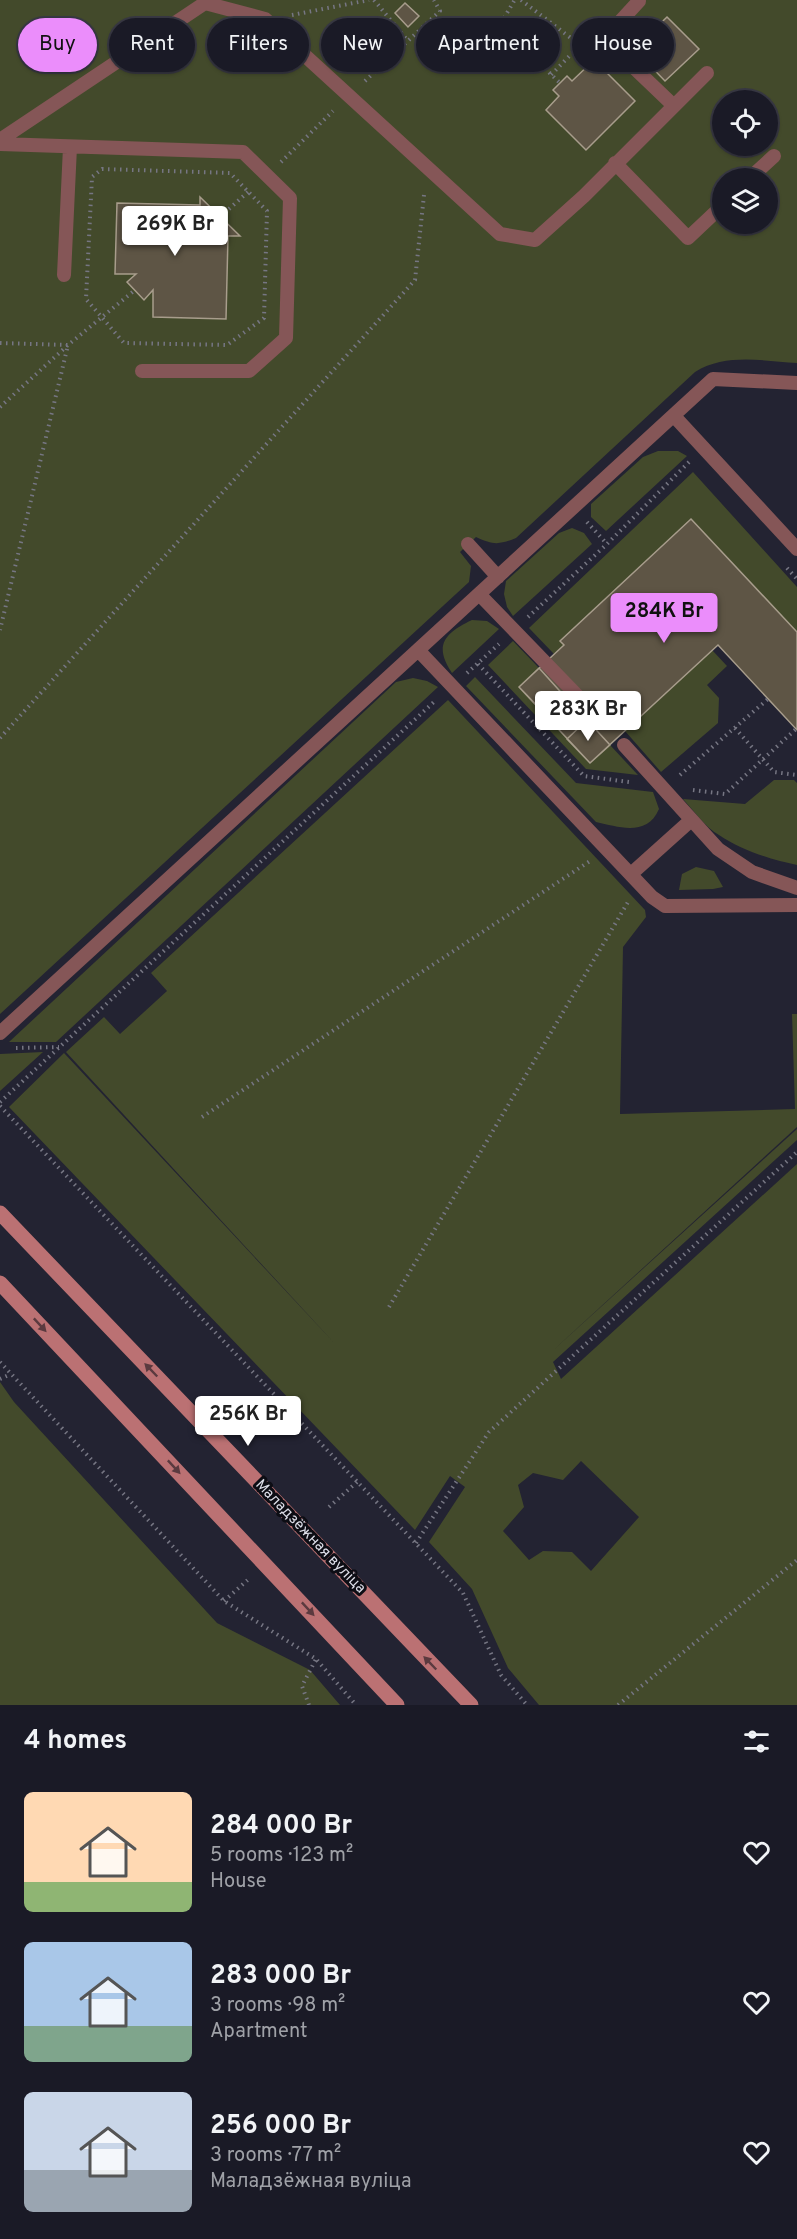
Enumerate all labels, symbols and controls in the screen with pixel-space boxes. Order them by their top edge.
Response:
chip: Buy [18,18,97,72]
chip: Rent [109,18,195,72]
chip: Filters [207,18,309,72]
chip: New [321,18,404,72]
chip: Apartment [416,18,560,72]
chip: House [572,18,674,72]
map controls [712,90,778,234]
button: locate [712,90,778,156]
button: layers [712,168,778,234]
pin: 269K Br [120,206,230,257]
text: 269K Br [136,212,214,238]
pin: 284K Br [609,593,719,644]
text: 284K Br [625,599,703,625]
pin: 283K Br [533,691,643,742]
text: 283K Br [549,697,627,723]
one-way arrow [33,1318,47,1333]
one-way arrow [144,1363,158,1377]
pin: 256K Br [193,1396,303,1447]
text: 256K Br [209,1402,287,1428]
one-way arrow [167,1459,180,1474]
street label: Маладзёжная вуліца [251,1476,369,1598]
one-way arrow [301,1601,315,1616]
one-way arrow [424,1656,438,1670]
text: 4 homes [24,1725,127,1758]
icon: filters [740,1725,773,1758]
text: 284 000 Br [210,1810,352,1843]
icon: home [72,1816,144,1888]
icon: heart [740,1836,773,1869]
text: 5 rooms · 123 m² [210,1843,353,1869]
text: House [210,1869,266,1895]
text: 283 000 Br [210,1960,351,1993]
icon: home [72,1966,144,2038]
icon: heart [740,1986,773,2019]
text: 3 rooms · 98 m² [210,1993,345,2019]
text: Apartment [210,2019,308,2045]
text: 256 000 Br [210,2110,351,2143]
icon: home [72,2116,144,2188]
icon: heart [740,2136,773,2169]
text: 3 rooms · 77 m² [210,2143,341,2169]
text: Маладзёжная вуліца [210,2169,411,2195]

